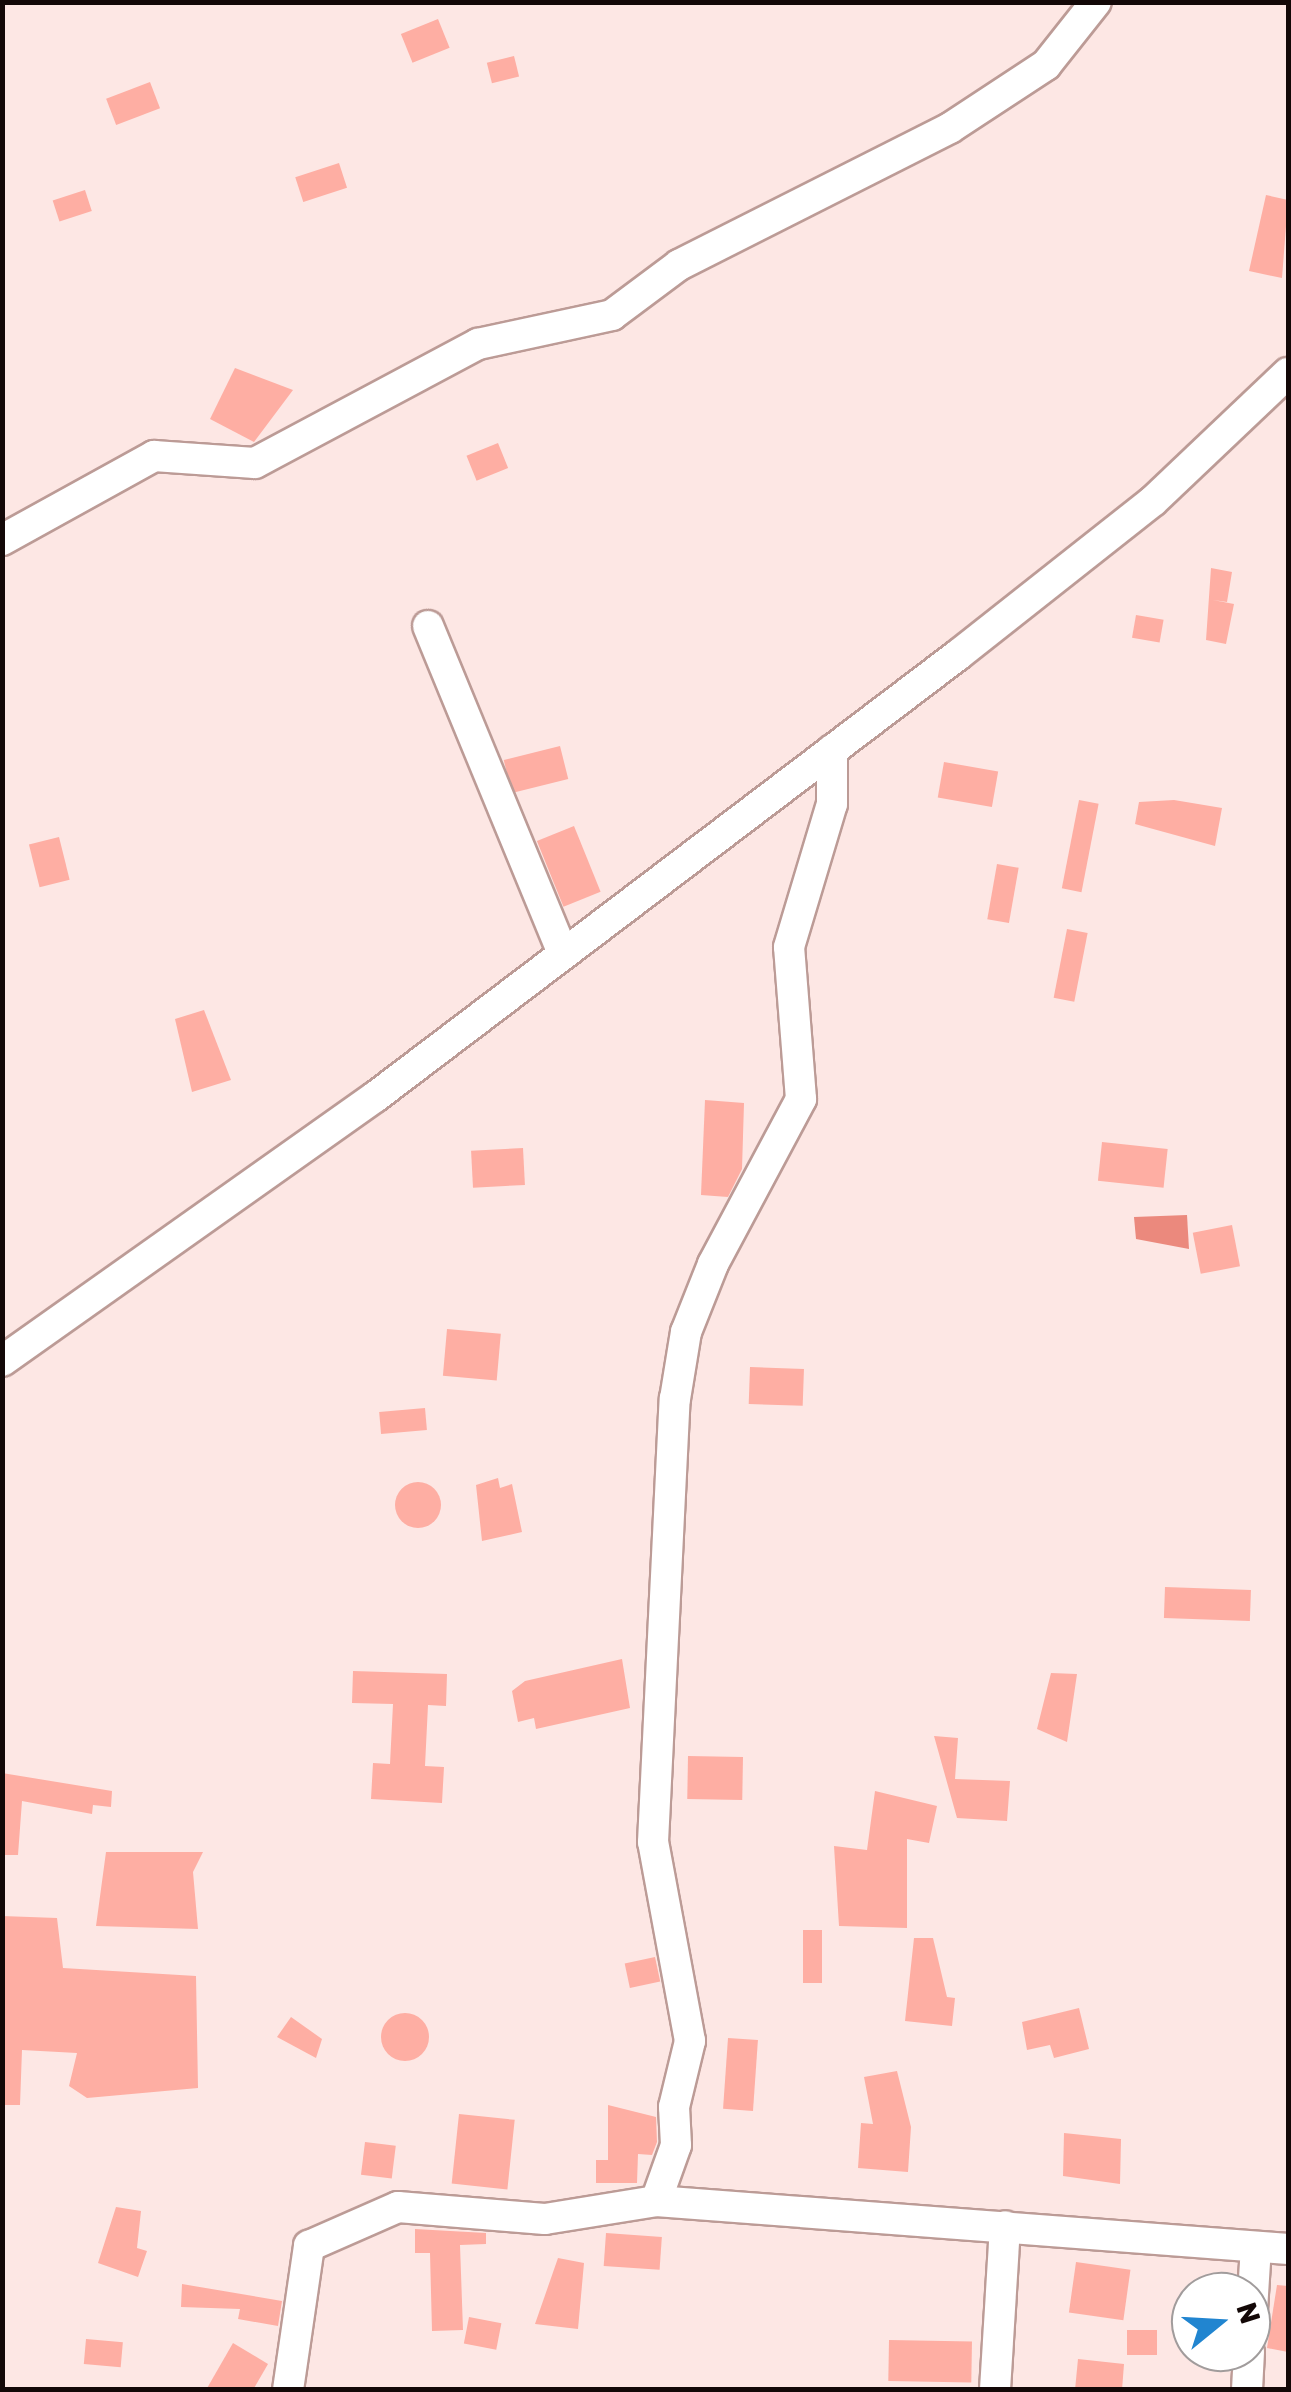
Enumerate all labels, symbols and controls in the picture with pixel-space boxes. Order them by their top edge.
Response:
north arrow [1171,2272,1271,2372]
text: N [1229,2299,1267,2328]

